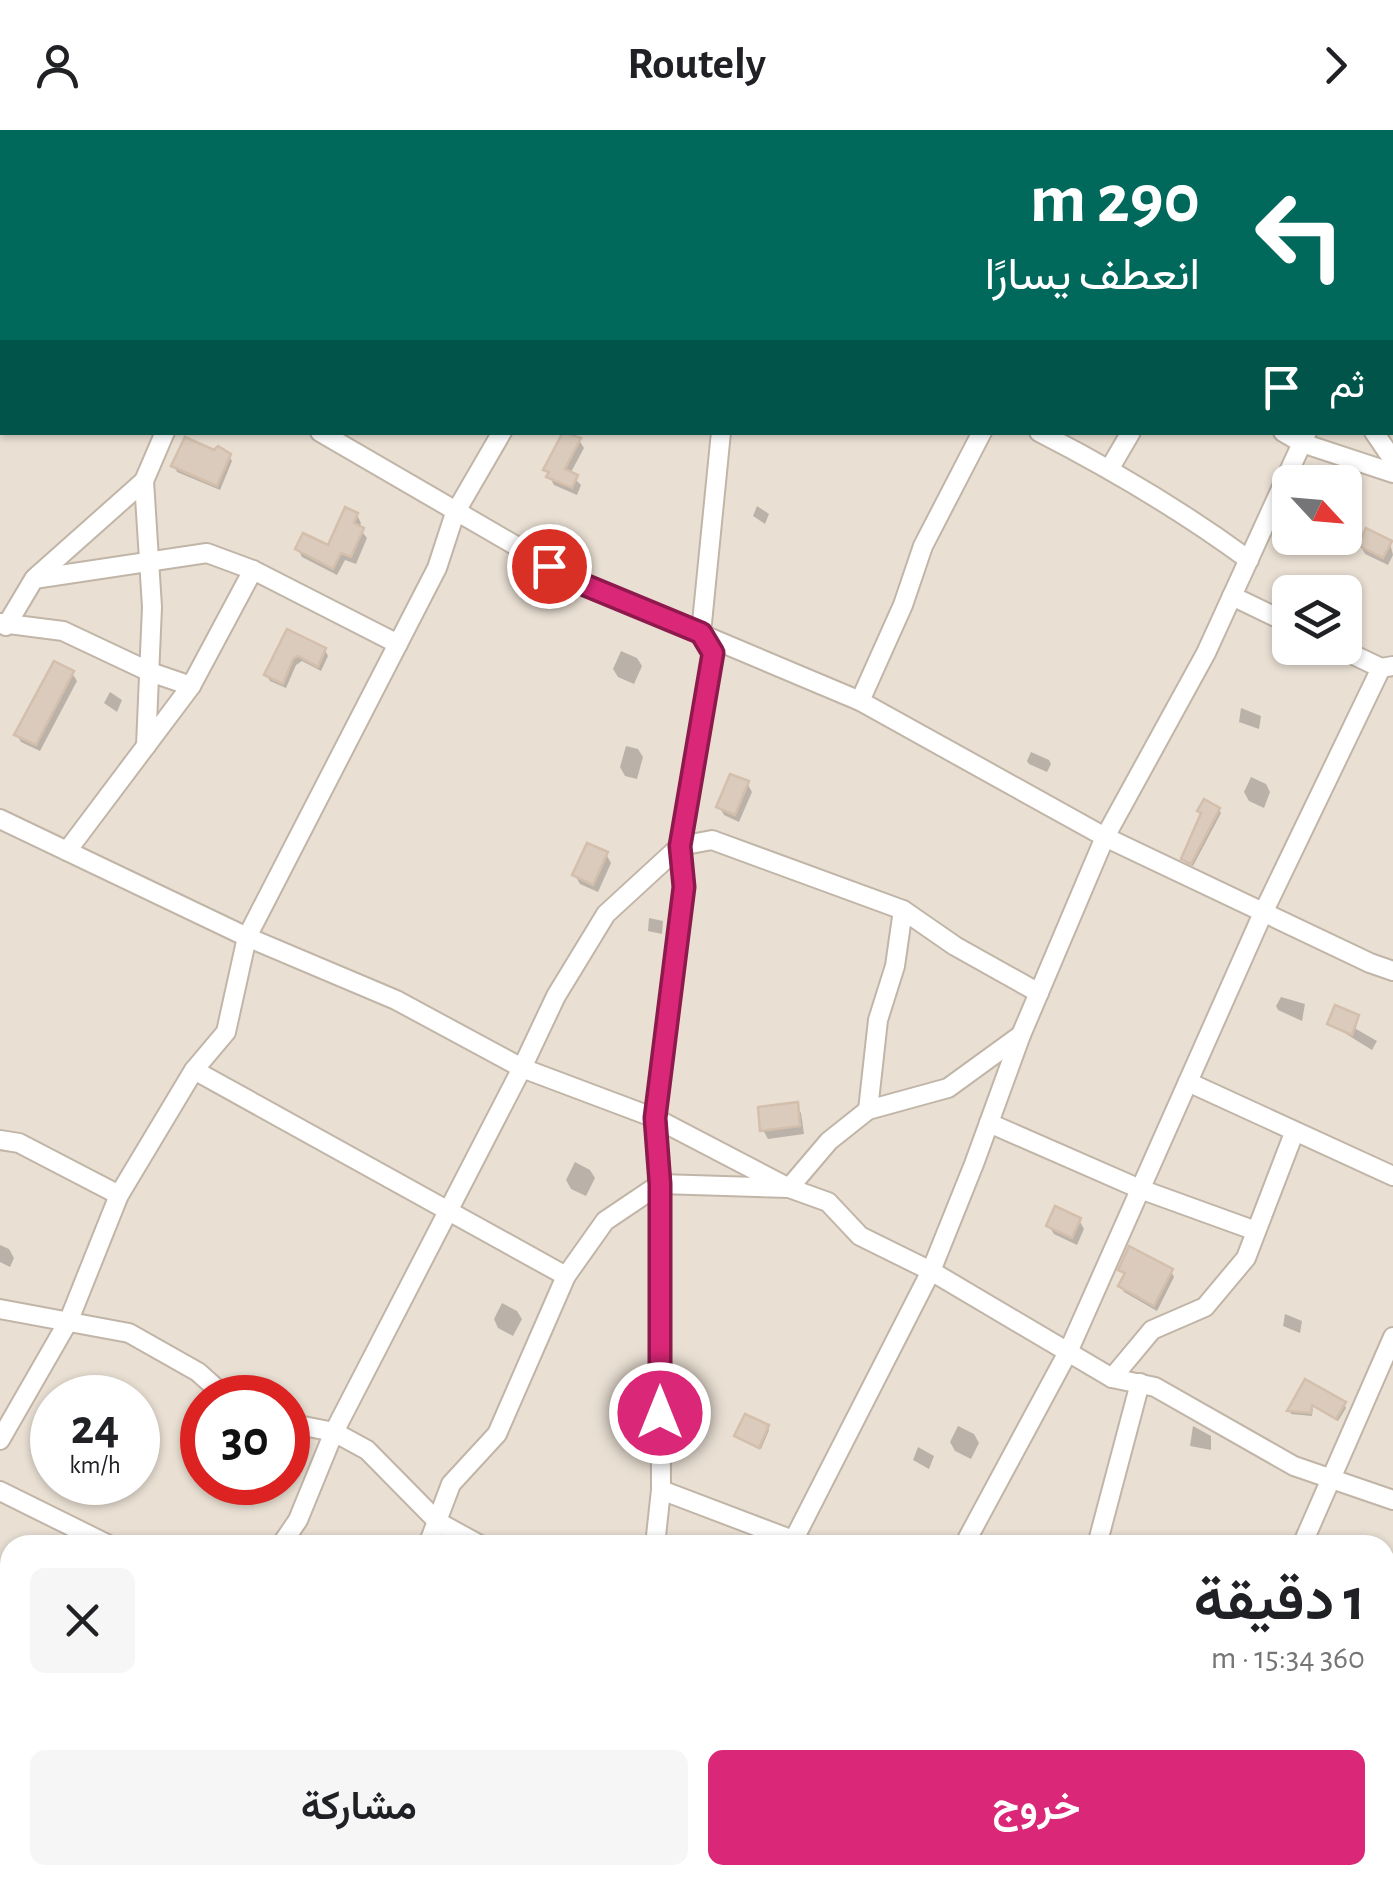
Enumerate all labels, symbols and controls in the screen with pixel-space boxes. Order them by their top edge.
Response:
icon: person [30,38,85,93]
icon: forward [1308,38,1363,93]
text: Routely [627,42,766,87]
text: 290 m [1030,165,1200,235]
icon: left [1235,170,1365,300]
text: انعطف يسارًا [985,253,1200,298]
icon: arrive [1254,360,1309,415]
text: ثم [1329,367,1365,405]
north arrow [1272,465,1362,555]
map controls [1272,465,1362,665]
pin [507,524,592,609]
icon: arrive [522,539,577,594]
button: layers [1272,575,1362,665]
position arrow [608,1361,712,1465]
speed limit sign: 30 [180,1375,310,1505]
text: 24 [71,1403,119,1453]
text: km/h [69,1453,121,1478]
button: close [30,1568,135,1673]
text: 1 دقيقة [1193,1571,1365,1631]
text: 360 m · 15:34 [1211,1642,1365,1674]
button: مشاركة [30,1750,688,1865]
button: خروج [708,1750,1365,1865]

